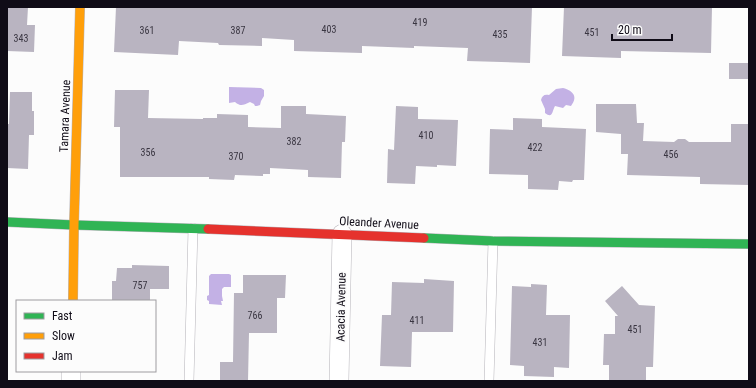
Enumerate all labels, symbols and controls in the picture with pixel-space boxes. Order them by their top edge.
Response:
scale bar [612,16,672,42]
house number: 419 [413,17,427,28]
text: 20 m [618,23,642,37]
house number: 403 [322,24,336,35]
house number: 361 [140,25,154,36]
house number: 387 [231,25,245,36]
house number: 451 [585,27,599,38]
house number: 435 [493,29,507,40]
house number: 343 [14,33,28,44]
street label: Tamara Avenue [57,79,73,153]
house number: 410 [419,130,433,141]
house number: 382 [287,136,301,147]
house number: 422 [528,142,542,153]
house number: 356 [141,147,155,158]
house number: 456 [664,149,678,160]
house number: 370 [229,151,243,162]
street label: Oleander Avenue [339,214,420,232]
street label: Acacia Avenue [333,272,349,342]
house number: 757 [133,280,147,291]
legend [16,300,156,372]
text: Fast [52,309,73,323]
house number: 766 [248,310,262,321]
house number: 411 [410,315,424,326]
house number: 451 [628,324,642,335]
text: Slow [52,329,75,343]
house number: 431 [533,337,547,348]
text: Jam [52,349,73,363]

